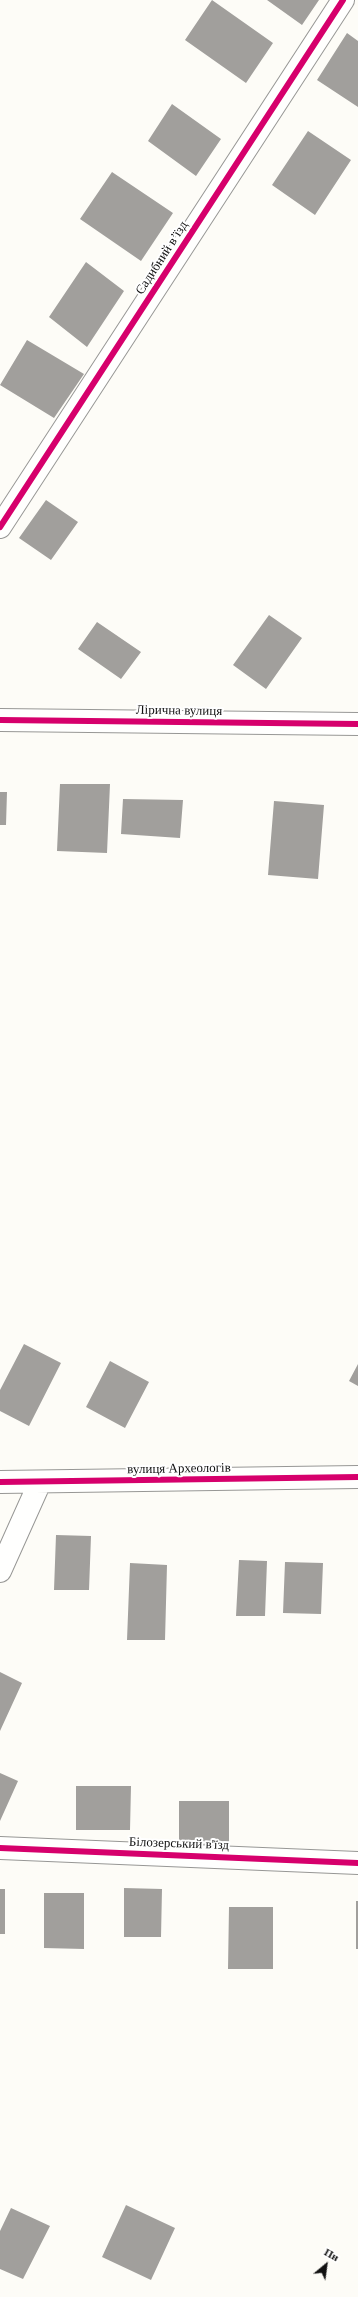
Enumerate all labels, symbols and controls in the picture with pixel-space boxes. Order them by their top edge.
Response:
street label: Садибний в’їзд [132,218,192,298]
street label: Лірична вулиця [136,702,222,720]
street label: вулиця Археологів [127,1460,231,1478]
street label: Білозерський в'їзд [129,1834,229,1854]
north arrow [306,2245,346,2285]
text: Пн [322,2246,341,2263]

